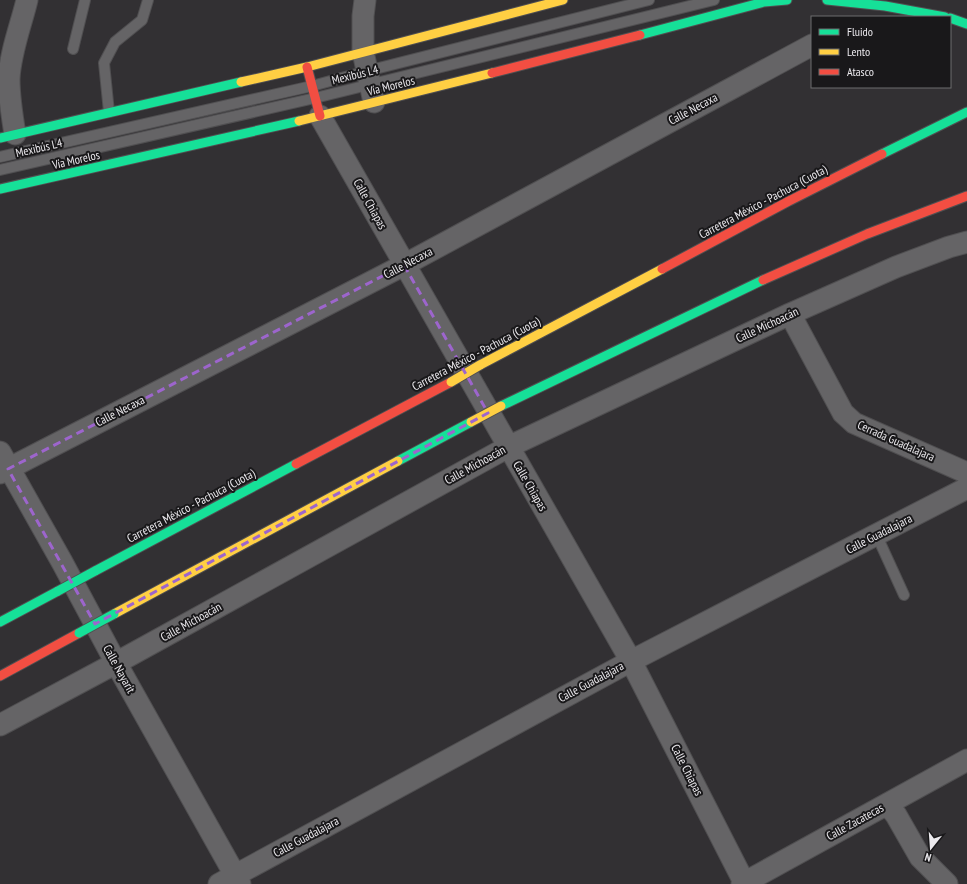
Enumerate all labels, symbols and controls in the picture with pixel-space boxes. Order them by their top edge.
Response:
legend [811,16,951,88]
text: Fluido [847,24,873,39]
text: Lento [847,44,870,59]
street label: Mexibús L4 [330,61,380,88]
text: Atasco [847,64,874,79]
street label: Vía Morelos [365,72,416,99]
street label: Calle Necaxa [666,89,720,128]
street label: Mexibús L4 [14,135,64,160]
street label: Vía Morelos [50,147,101,172]
street label: Carretera México - Pachuca (Cuota) [696,161,830,242]
street label: Calle Chiapas [350,176,390,232]
street label: Calle Necaxa [381,243,435,282]
street label: Calle Michoacán [733,304,800,346]
street label: Carretera México - Pachuca (Cuota) [409,313,543,394]
street label: Calle Necaxa [93,392,147,429]
street label: Cerrada Guadalajara [855,417,937,464]
street label: Calle Michoacán [442,442,508,487]
street label: Calle Chiapas [510,458,551,514]
street label: Carretera México - Pachuca (Cuota) [124,465,258,546]
street label: Calle Guadalajara [843,510,915,557]
street label: Calle Michoacán [158,599,224,644]
street label: Calle Nayarit [100,642,139,696]
street label: Calle Guadalajara [555,658,626,705]
street label: Calle Chiapas [668,742,707,798]
street label: Calle Zacatecas [823,800,886,843]
street label: Calle Guadalajara [270,813,341,860]
north arrow [911,828,951,868]
text: N [923,850,933,865]

